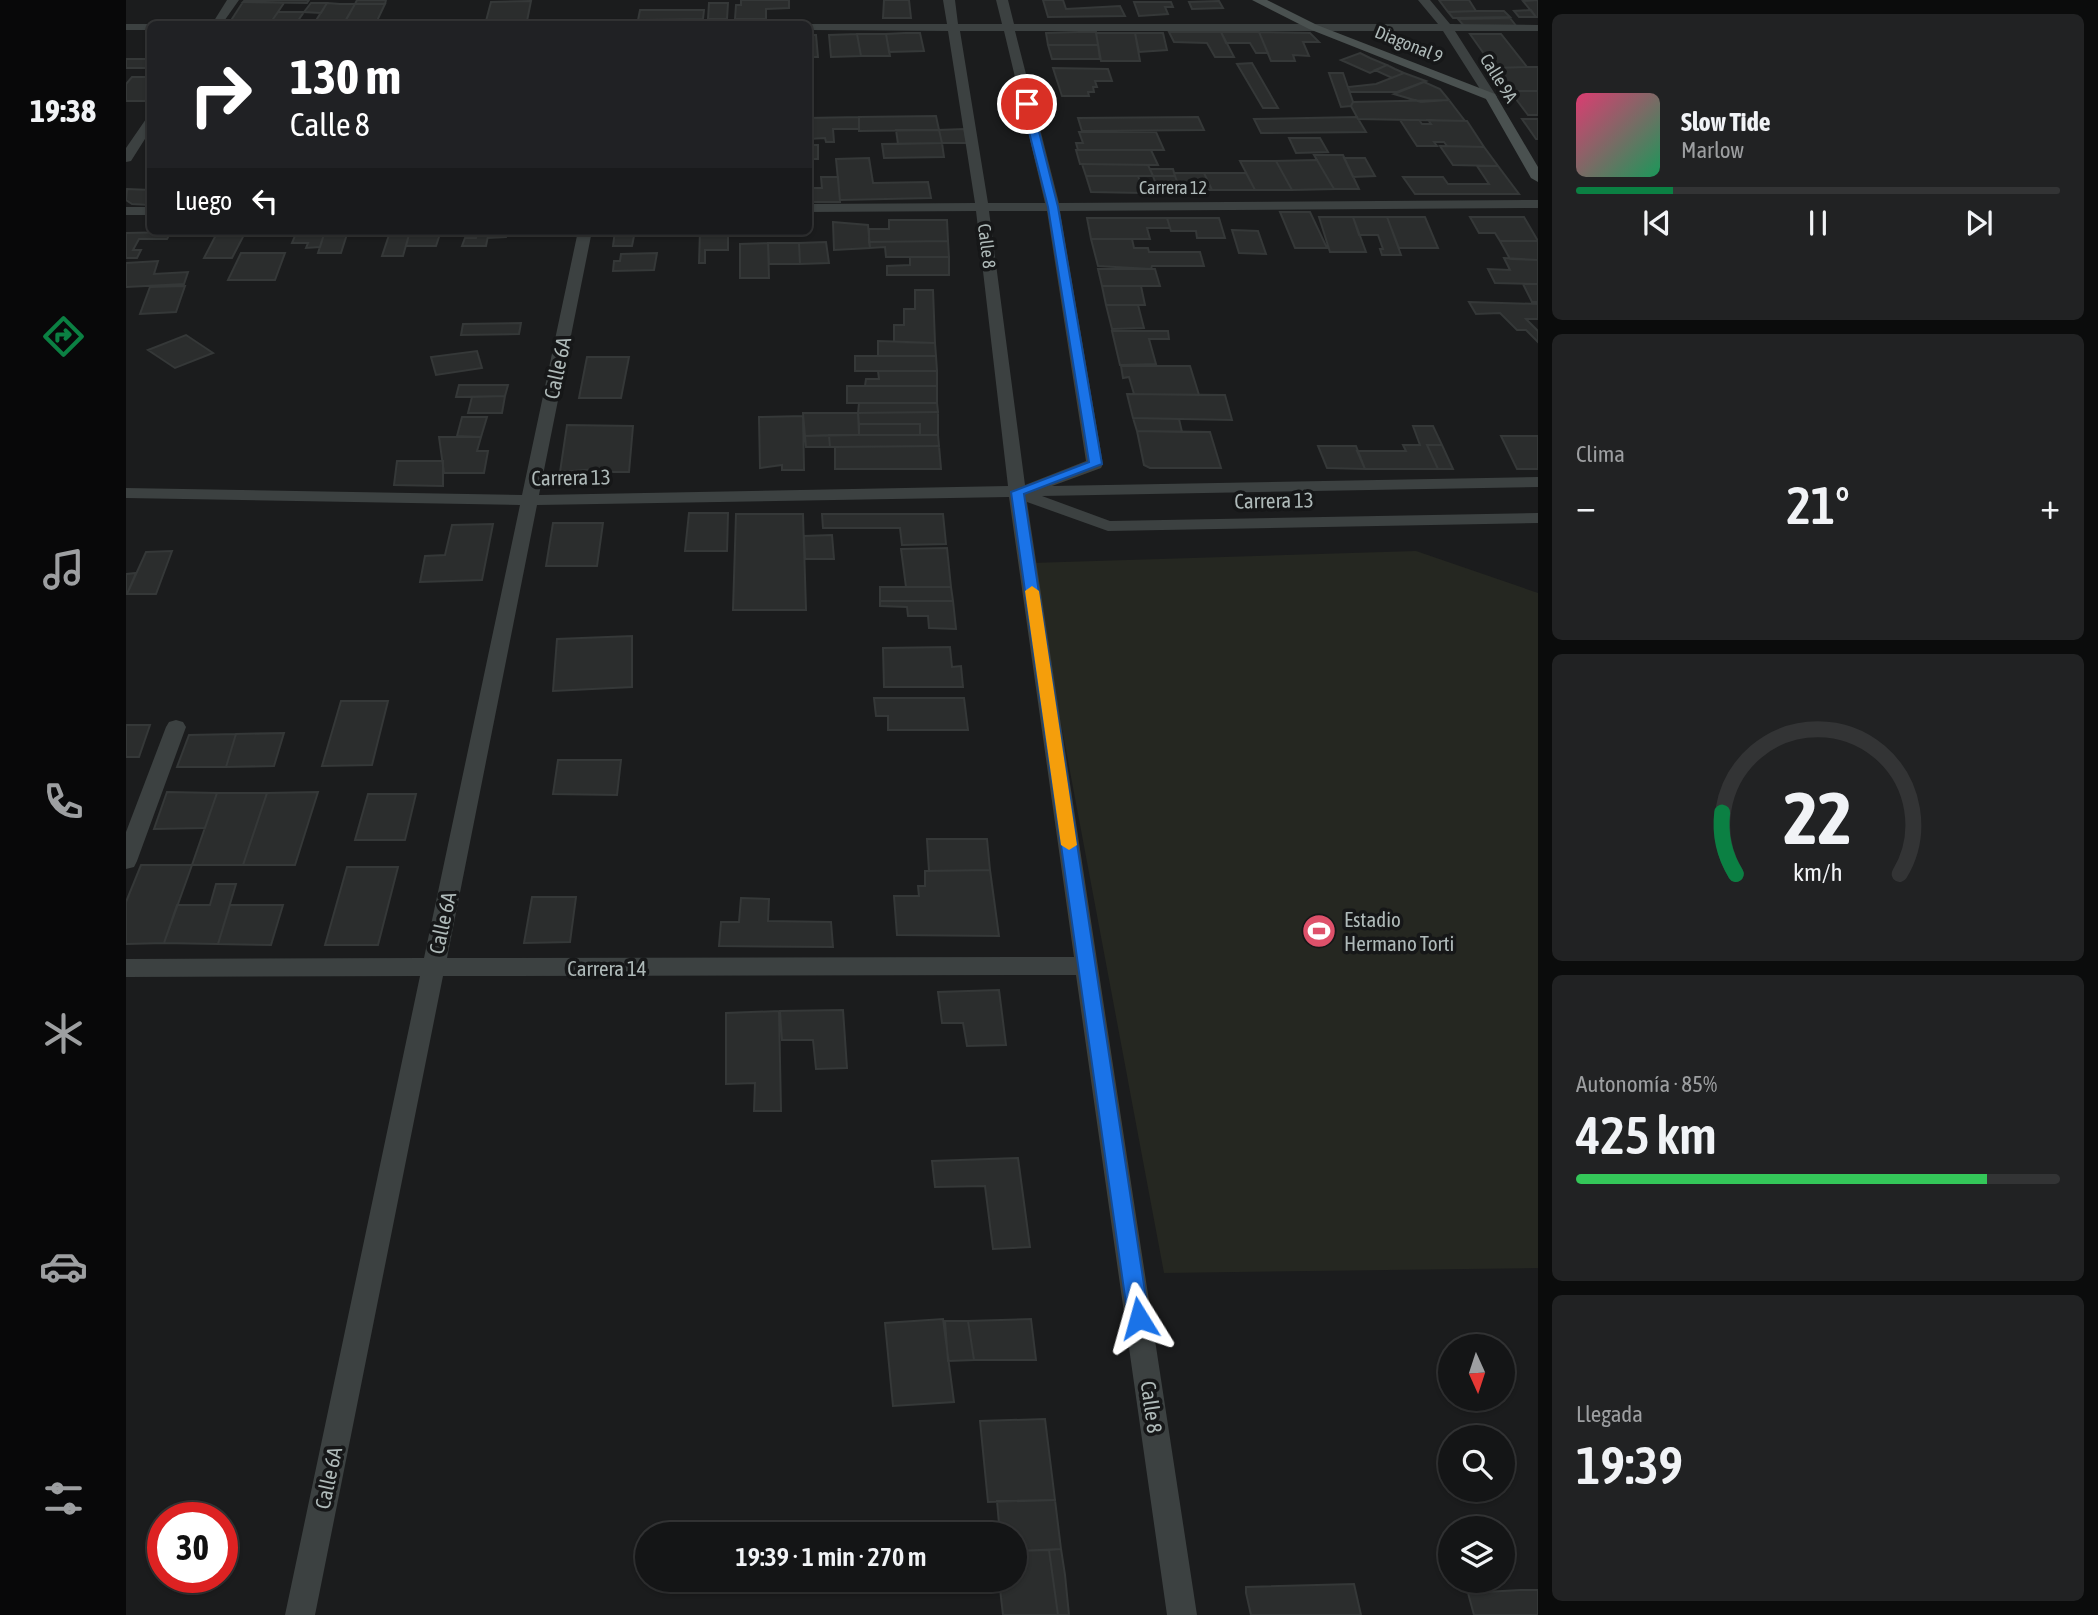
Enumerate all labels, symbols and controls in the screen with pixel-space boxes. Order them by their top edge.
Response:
street label: Diagonal 9 [1372,21,1446,67]
text: 130 m [290,48,401,104]
icon: right [175,49,266,140]
street label: Calle 9A [1476,50,1522,107]
pin [997,74,1057,134]
icon: arrive [1008,85,1046,123]
text: 19:38 [30,92,96,129]
text: Calle 8 [290,106,370,143]
text: Slow Tide [1681,107,1771,137]
text: Marlow [1681,137,1744,163]
street label: Carrera 12 [1139,177,1207,198]
icon: left [246,182,284,220]
text: Luego [175,186,232,216]
icon: previous [1638,204,1676,242]
icon: pause [1799,204,1837,242]
icon: next [1960,204,1998,242]
street label: Calle 8 [974,222,1000,270]
icon: directions [39,312,88,361]
street label: Calle 6A [539,334,575,401]
text: Clima [1576,441,1625,467]
street label: Carrera 13 [531,464,611,490]
text: 21° [1786,475,1850,535]
text: − [1576,484,1596,527]
text: + [2040,484,2060,527]
street label: Carrera 13 [1234,487,1314,513]
icon: music [39,545,88,594]
text: 22 [1784,776,1852,859]
icon: phone [39,777,88,826]
text: km/h [1793,857,1843,885]
street label: Calle 6A [424,889,460,956]
place label: Estadio Hermano Torti [1344,907,1454,955]
sports icon: Estadio Hermano Torti [1300,912,1338,950]
street label: Carrera 14 [567,956,647,980]
icon: climate [39,1009,88,1058]
text: Autonomía · 85% [1576,1071,1717,1097]
text: 425 km [1576,1105,1717,1165]
icon: car [39,1242,88,1291]
position arrow [1102,1281,1176,1355]
north arrow [1438,1334,1516,1410]
map controls [1438,1334,1515,1593]
street label: Calle 8 [1136,1379,1168,1435]
text: Llegada [1576,1401,1643,1427]
button: search [1438,1425,1515,1502]
text: 19:39 [1576,1435,1683,1495]
street label: Calle 6A [310,1444,346,1511]
icon: filters [39,1474,88,1523]
speed limit sign: 30 [147,1502,238,1593]
button: layers [1438,1516,1515,1593]
text: 19:39 · 1 min · 270 m [736,1542,926,1572]

